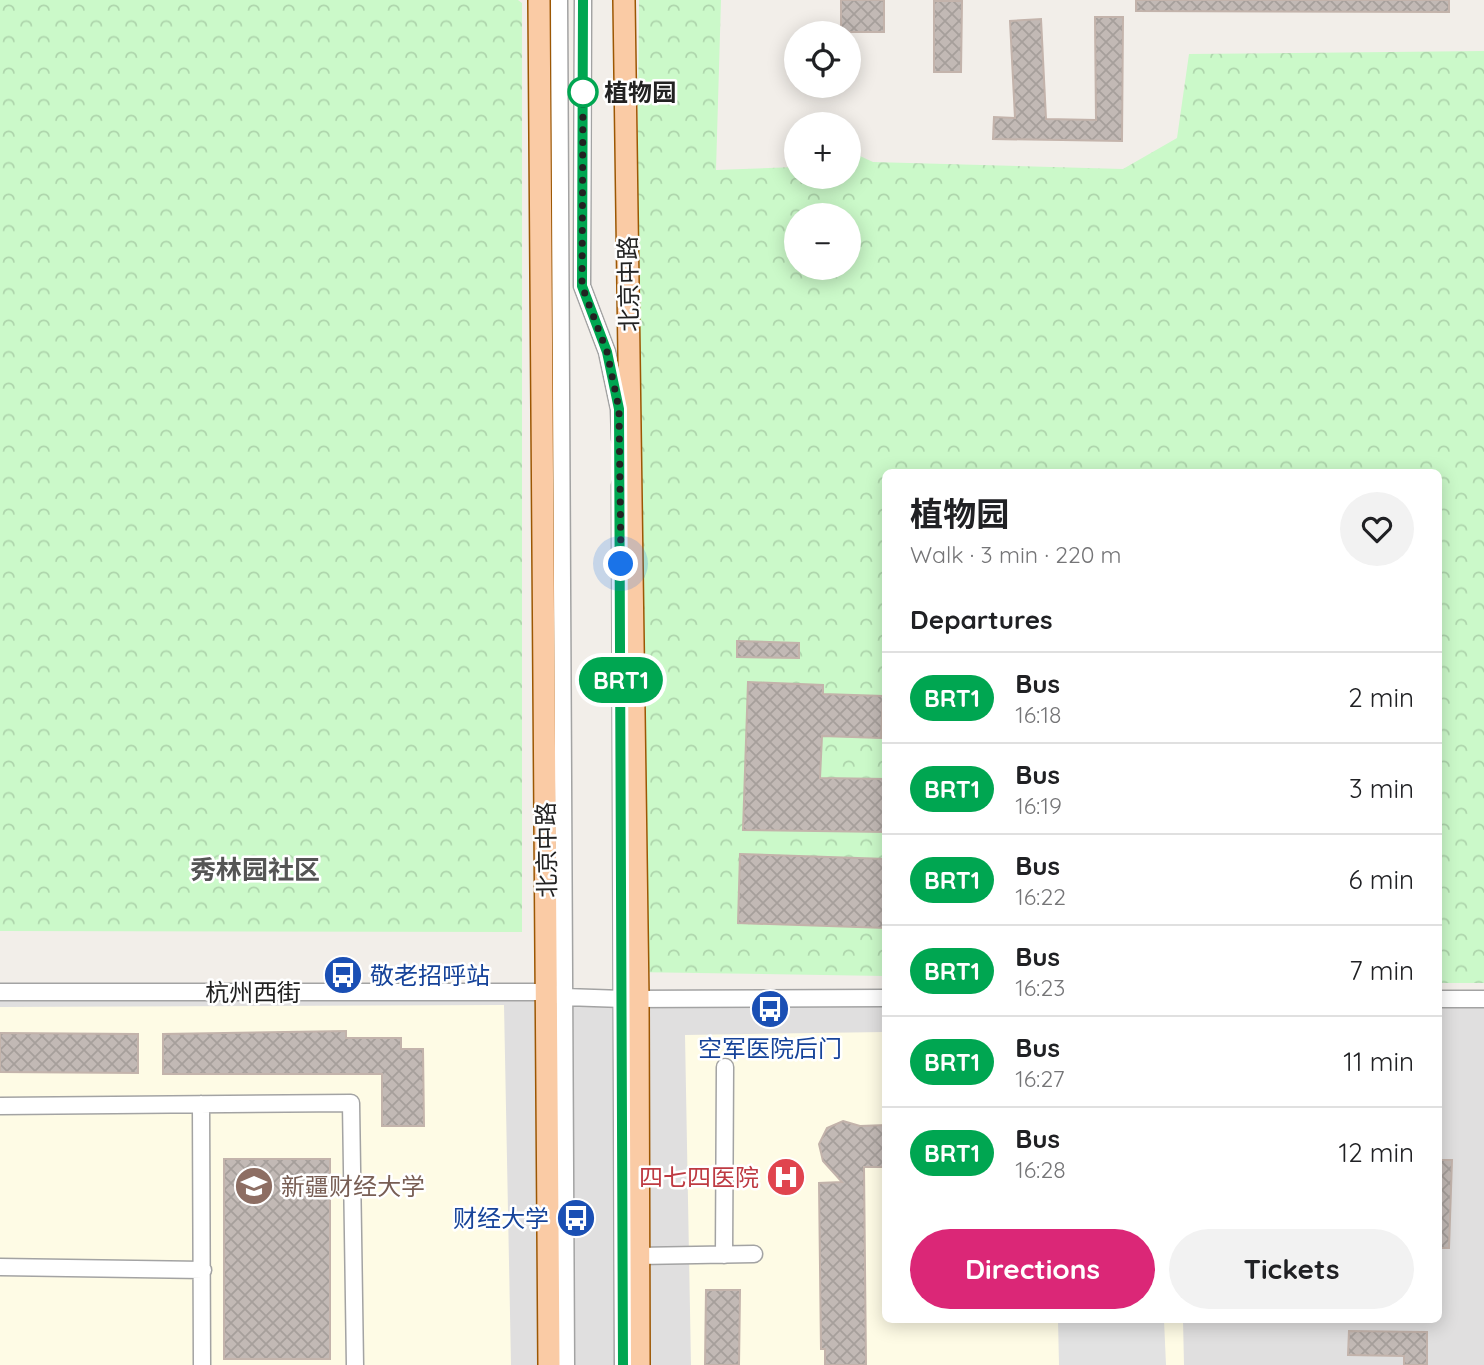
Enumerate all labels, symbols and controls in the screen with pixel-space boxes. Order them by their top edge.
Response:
map controls [784,21,861,280]
button: locate [784,21,861,98]
marker: 植物园 [568,77,598,107]
place label: 植物园 [604,77,676,107]
button: + [784,112,861,189]
button: − [784,203,861,280]
street label: 北京中路 [612,236,644,332]
button: heart [1340,492,1414,566]
text: 植物园 [910,493,1009,534]
text: Walk · 3 min · 220 m [910,540,1122,569]
your location [603,546,638,581]
text: Departures [910,603,1053,636]
line badge: BRT1 [572,657,670,703]
text: BRT1 [593,665,649,695]
text: Bus [1015,667,1060,700]
text: 2 min [1348,681,1414,714]
text: BRT1 [924,683,980,713]
text: 16:18 [1015,700,1061,729]
text: Bus [1015,758,1060,791]
text: 3 min [1349,772,1414,805]
text: BRT1 [924,774,980,804]
text: 16:19 [1015,791,1062,820]
street label: 北京中路 [530,802,562,898]
text: Bus [1015,849,1060,882]
district label: 秀林园社区 [190,853,320,886]
text: 6 min [1349,863,1414,896]
text: BRT1 [924,865,980,895]
text: 16:22 [1015,882,1066,911]
text: Bus [1015,940,1060,973]
bus stop icon: 敬老招呼站 [322,954,364,996]
text: 7 min [1349,954,1414,987]
text: BRT1 [924,956,980,986]
place label: 敬老招呼站 [370,960,490,990]
text: 16:23 [1015,973,1065,1002]
street label: 杭州西街 [205,977,301,1007]
bus stop icon: 空军医院后门 [749,988,791,1030]
text: Bus [1015,1031,1060,1064]
place label: 空军医院后门 [698,1033,842,1063]
text: 11 min [1343,1045,1414,1078]
text: BRT1 [924,1047,980,1077]
text: 16:27 [1015,1064,1065,1093]
text: Bus [1015,1122,1060,1155]
text: 12 min [1339,1136,1414,1169]
text: BRT1 [924,1138,980,1168]
text: 16:28 [1015,1155,1066,1184]
hospital icon: 四七四医院 [765,1156,807,1198]
place label: 四七四医院 [639,1162,759,1192]
school or university icon: 新疆财经大学 [233,1165,275,1207]
place label: 新疆财经大学 [281,1171,425,1201]
bus stop icon: 财经大学 [555,1197,597,1239]
place label: 财经大学 [453,1203,549,1233]
button: Directions [910,1229,1155,1309]
button: Tickets [1169,1229,1414,1309]

